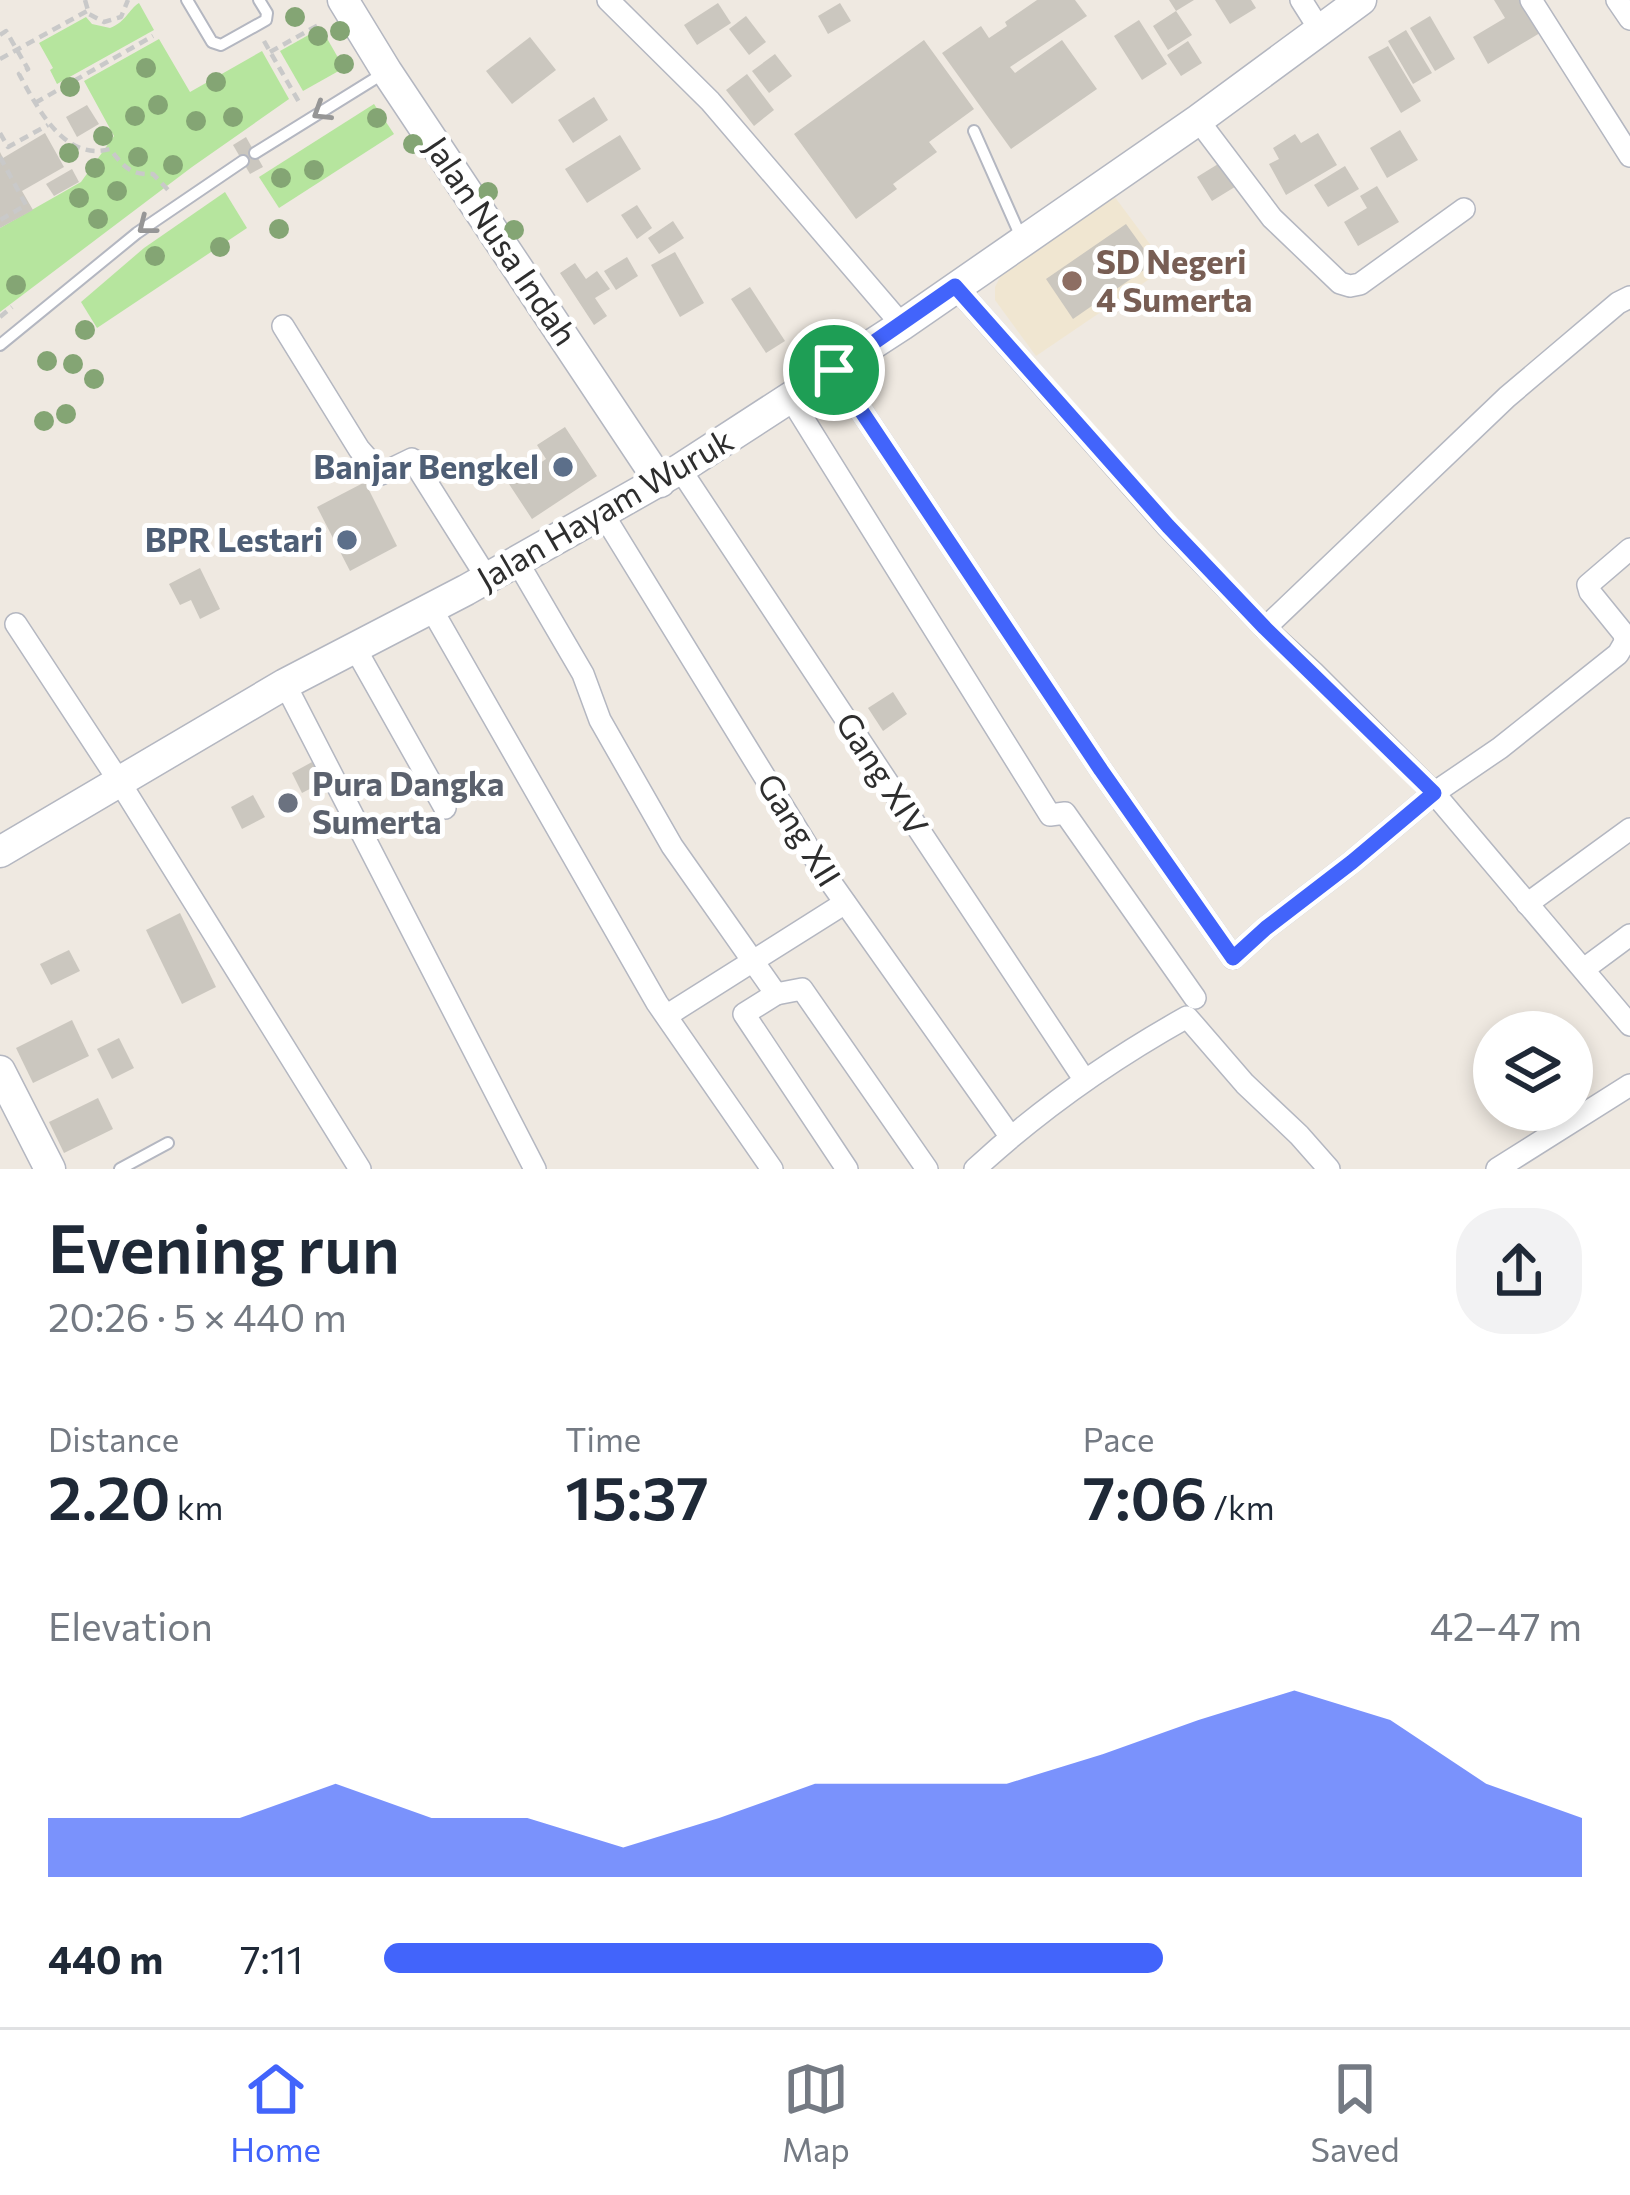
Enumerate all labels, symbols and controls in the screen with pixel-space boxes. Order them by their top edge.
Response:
one-way arrow [312,98,334,120]
street label: Jalan Nusa Indah [417,128,587,352]
one-way arrow [137,212,159,234]
place label: SD Negeri 4 Sumerta [1096,240,1252,319]
marker: SD Negeri 4 Sumerta [1059,268,1085,294]
pin [783,319,885,421]
icon: arrive [801,337,867,403]
street label: Jalan Hayam Wuruk [469,418,739,598]
place label: Banjar Bengkel [313,445,539,486]
marker: Banjar Bengkel [550,454,576,480]
place label: BPR Lestari [145,518,323,559]
marker: BPR Lestari [334,527,360,553]
street label: Gang XIV [828,704,938,843]
place label: Pura Dangka Sumerta [312,762,504,841]
street label: Gang XII [750,765,851,893]
marker: Pura Dangka Sumerta [275,790,301,816]
map controls [1473,1011,1593,1131]
button: layers [1473,1011,1593,1131]
text: Evening run [48,1206,400,1287]
button: share [1456,1208,1582,1334]
text: 20:26 · 5 × 440 m [48,1292,347,1340]
text: Distance [48,1418,179,1459]
text: Time [565,1418,641,1459]
text: Pace [1083,1418,1154,1459]
text: 2.20 [48,1459,170,1532]
text: 15:37 [565,1459,709,1532]
text: 7:06 [1083,1459,1207,1532]
text: km [170,1486,223,1527]
text: /km [1207,1486,1275,1527]
text: Elevation [48,1601,213,1649]
text: 42–47 m [1430,1601,1582,1649]
text: 440 m [48,1934,163,1982]
text: 7:11 [240,1934,303,1982]
tab: Home [230,2056,321,2169]
tab: Map [782,2056,850,2169]
tab: Saved [1311,2056,1400,2169]

